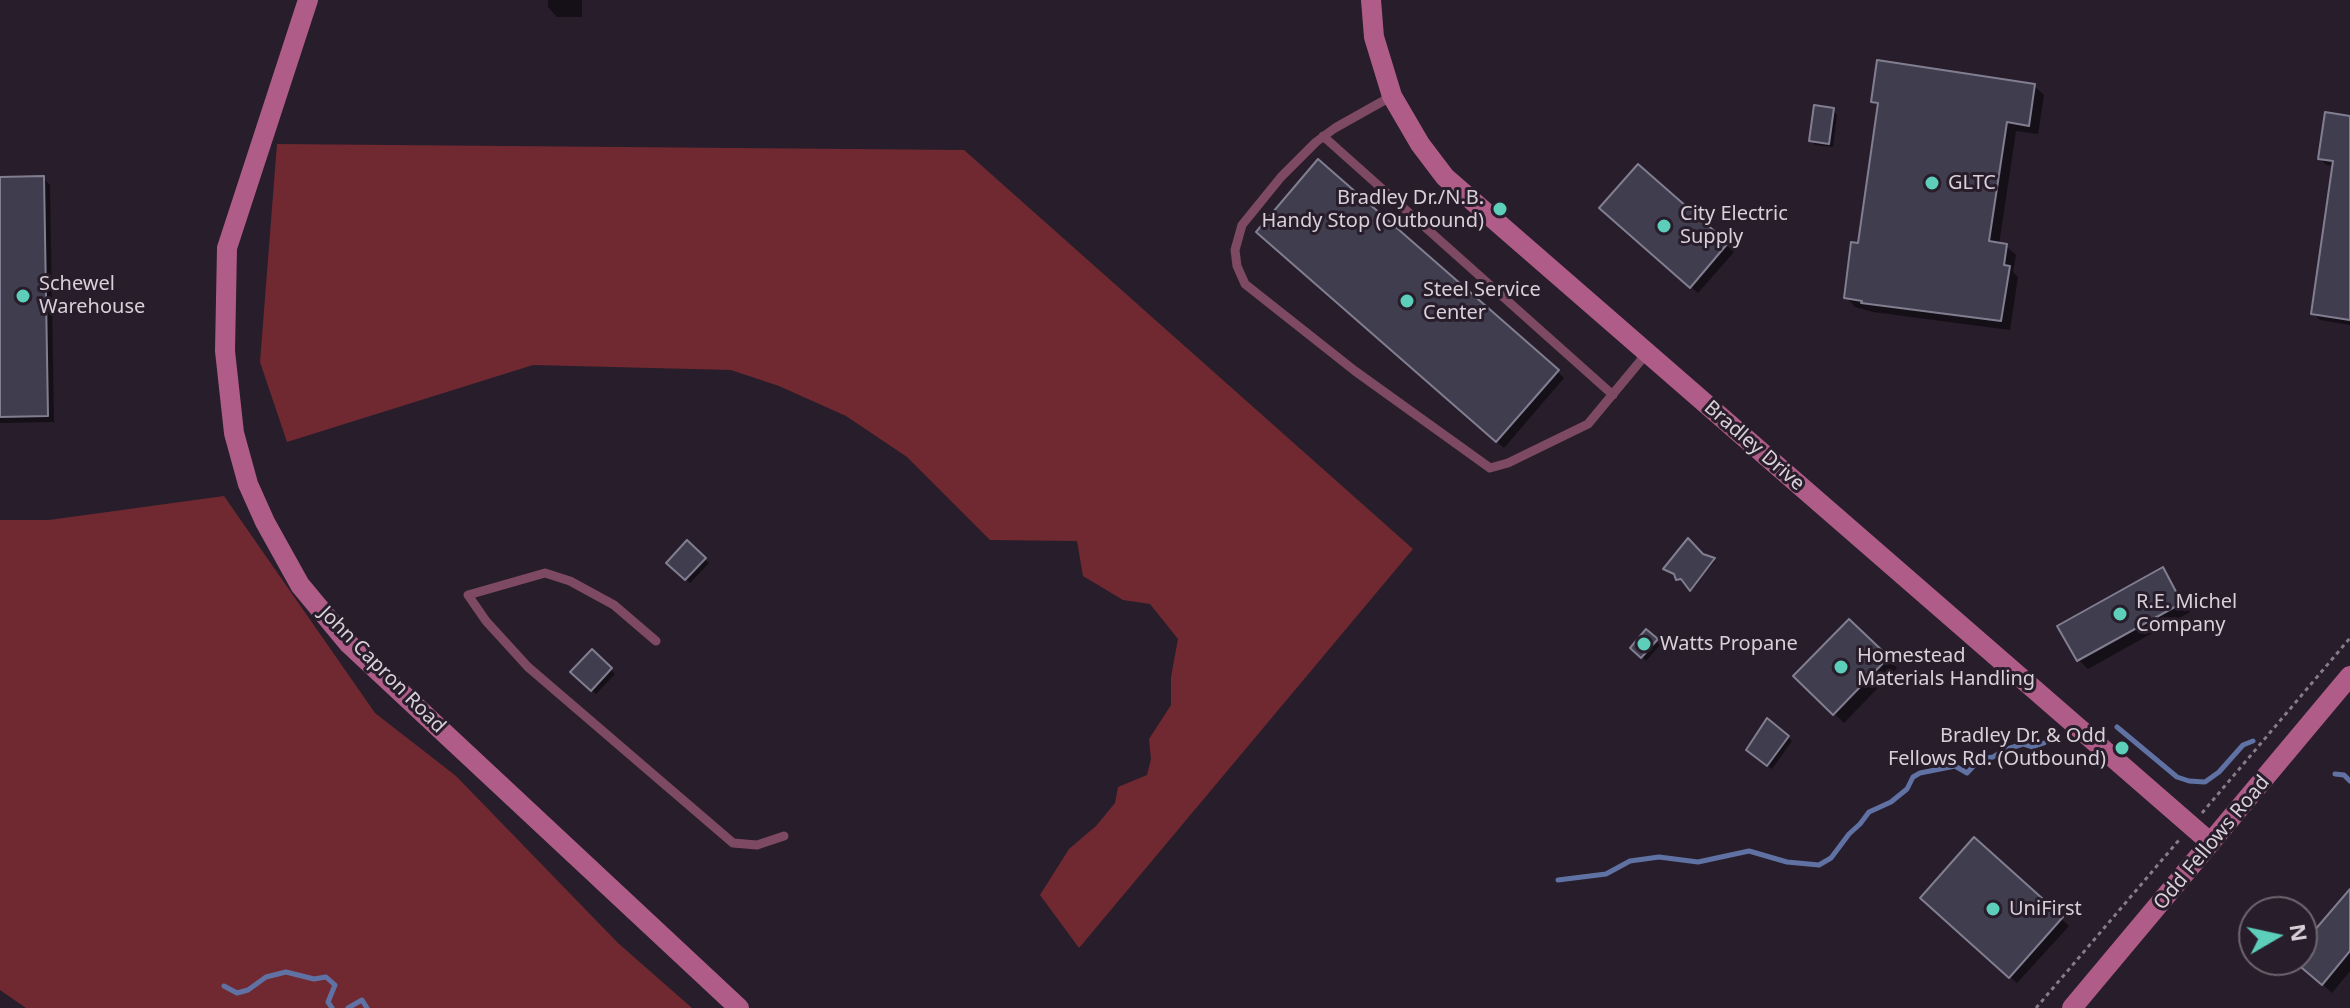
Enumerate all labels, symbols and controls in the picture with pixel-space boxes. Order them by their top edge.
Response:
place label: GLTC [1948,171,1996,195]
marker: GLTC [1923,174,1941,192]
place label: Bradley Dr./N.B. Handy Stop (Outbound) [1261,186,1484,233]
marker: Bradley Dr./N.B. Handy Stop (Outbound) [1491,200,1509,218]
place label: City Electric Supply [1680,202,1788,249]
marker: City Electric Supply [1655,217,1673,235]
place label: Schewel Warehouse [39,272,145,319]
place label: Steel Service Center [1423,278,1541,325]
marker: Schewel Warehouse [14,287,32,305]
marker: Steel Service Center [1398,292,1416,310]
street label: Bradley Drive [1699,396,1809,496]
place label: R.E. Michel Company [2136,590,2237,637]
street label: John Capron Road [314,602,450,738]
marker: R.E. Michel Company [2111,605,2129,623]
place label: Watts Propane [1660,632,1798,656]
marker: Watts Propane [1635,635,1653,653]
place label: Homestead Materials Handling [1857,644,2035,691]
marker: Homestead Materials Handling [1832,658,1850,676]
place label: Bradley Dr. & Odd Fellows Rd. (Outbound) [1888,724,2106,771]
marker: Bradley Dr. & Odd Fellows Rd. (Outbound) [2113,739,2131,757]
street label: Odd Fellows Road [2149,771,2275,915]
north arrow [2238,896,2318,976]
place label: UniFirst [2009,897,2082,921]
marker: UniFirst [1984,900,2002,918]
text: N [2284,921,2316,944]

